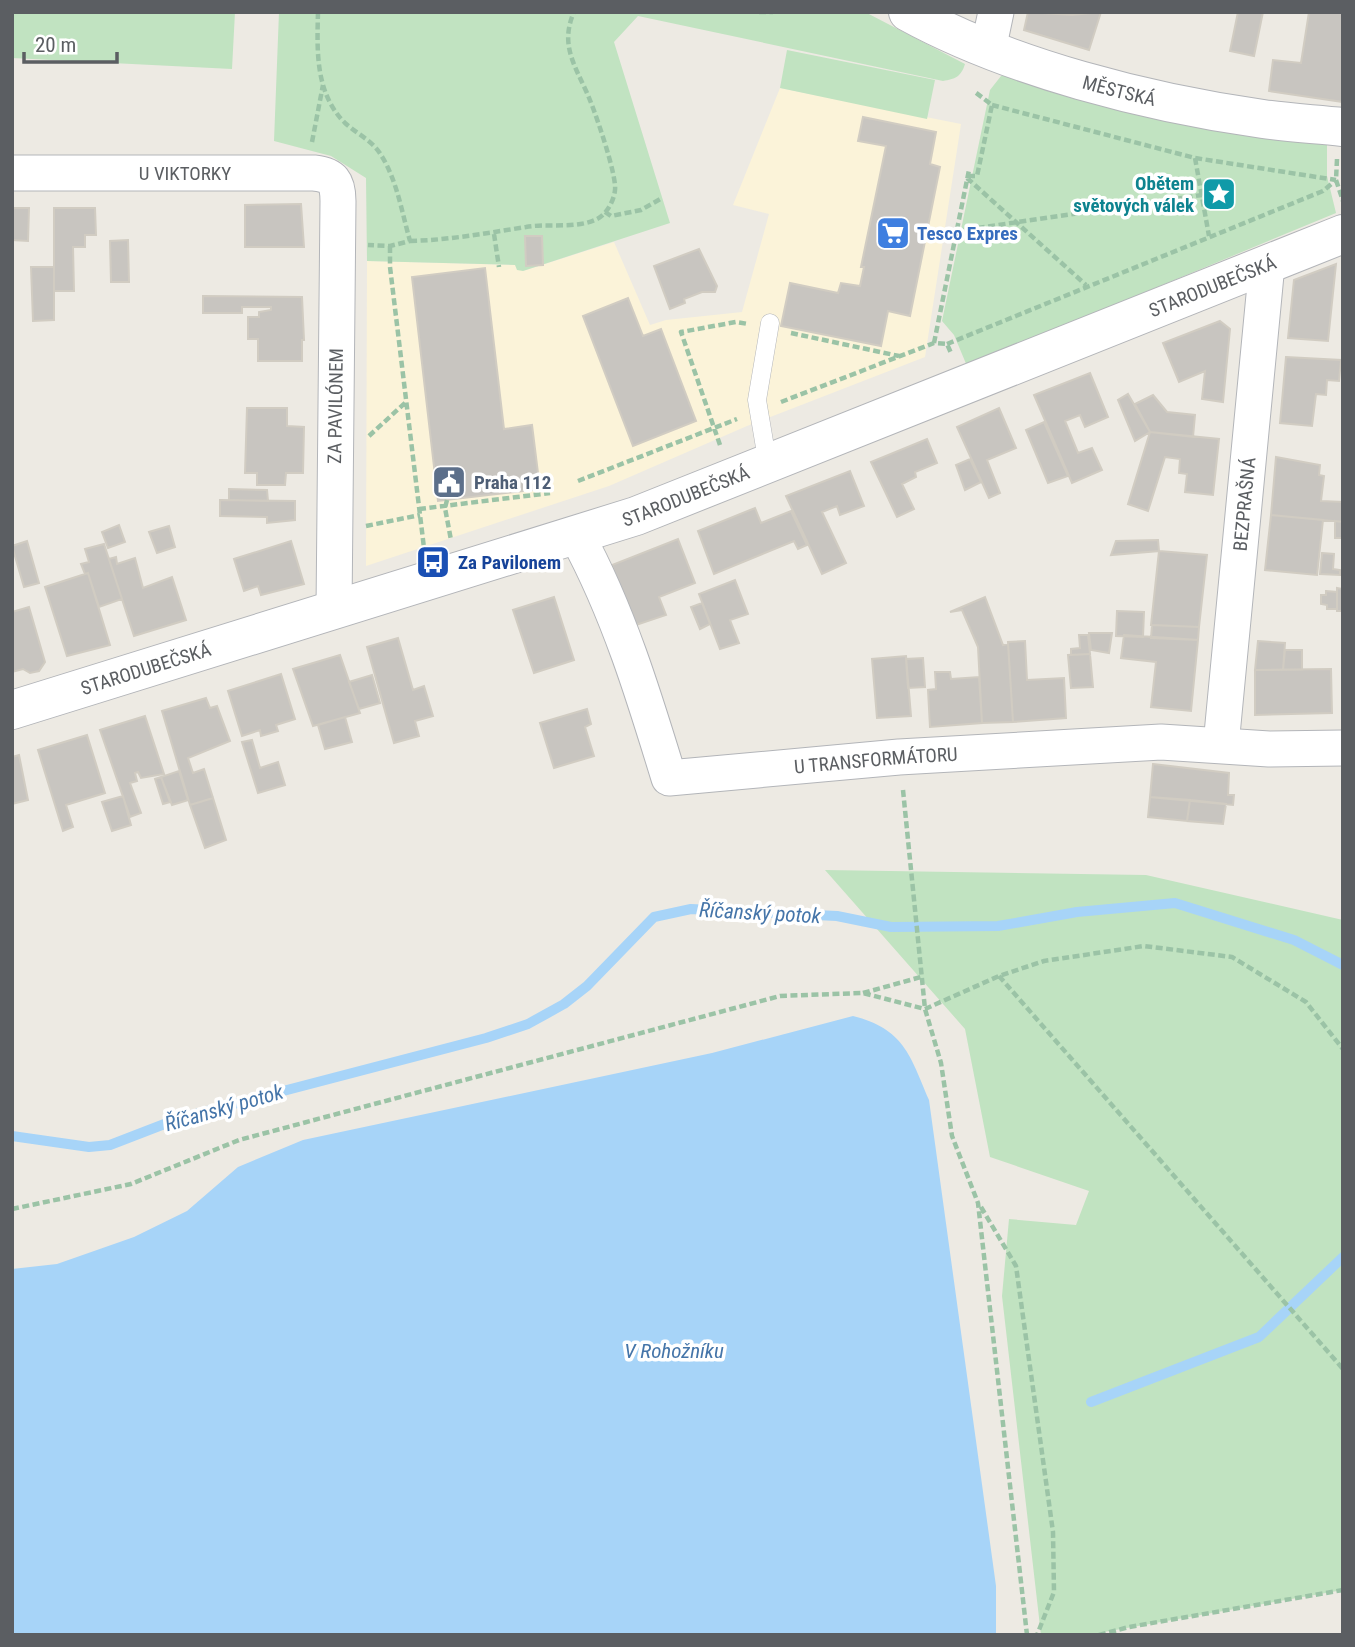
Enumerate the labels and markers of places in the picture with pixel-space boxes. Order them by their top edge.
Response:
place label: Obětem světových válek [1073,172,1195,217]
place icon: Obětem světových válek [1200,175,1238,213]
supermarket icon: Tesco Expres [874,214,912,252]
place label: Tesco Expres [917,222,1018,245]
public building icon: Praha 112 [430,463,468,501]
place label: Praha 112 [474,471,551,494]
bus stop icon: Za Pavilonem [414,543,452,581]
place label: Za Pavilonem [458,551,561,574]

